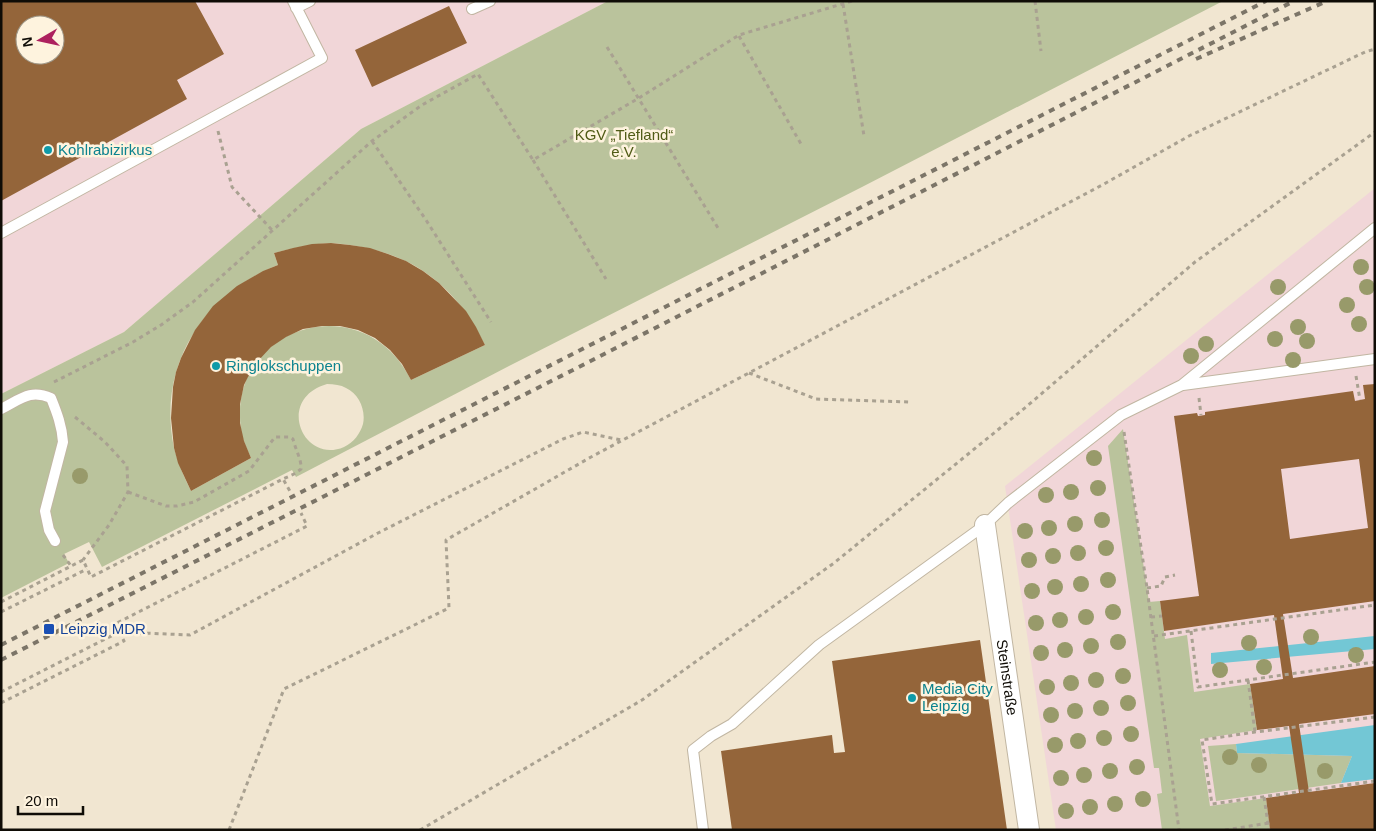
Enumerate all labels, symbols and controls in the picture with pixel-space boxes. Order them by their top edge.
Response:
north arrow [15,15,65,65]
text: N [18,36,36,48]
park label: KGV „Tiefland“ e.V. [575,126,673,160]
place label: Kohlrabizirkus [58,141,152,158]
marker: Kohlrabizirkus [42,144,54,156]
place label: Ringlokschuppen [226,357,341,374]
marker: Ringlokschuppen [210,360,222,372]
place label: Leipzig MDR [60,620,146,637]
marker: Leipzig MDR [42,622,56,636]
street label: Steinstraße [994,638,1021,717]
place label: Media City Leipzig [922,680,993,714]
marker: Media City Leipzig [906,692,918,704]
scale bar [18,784,82,816]
text: 20 m [25,792,58,809]

